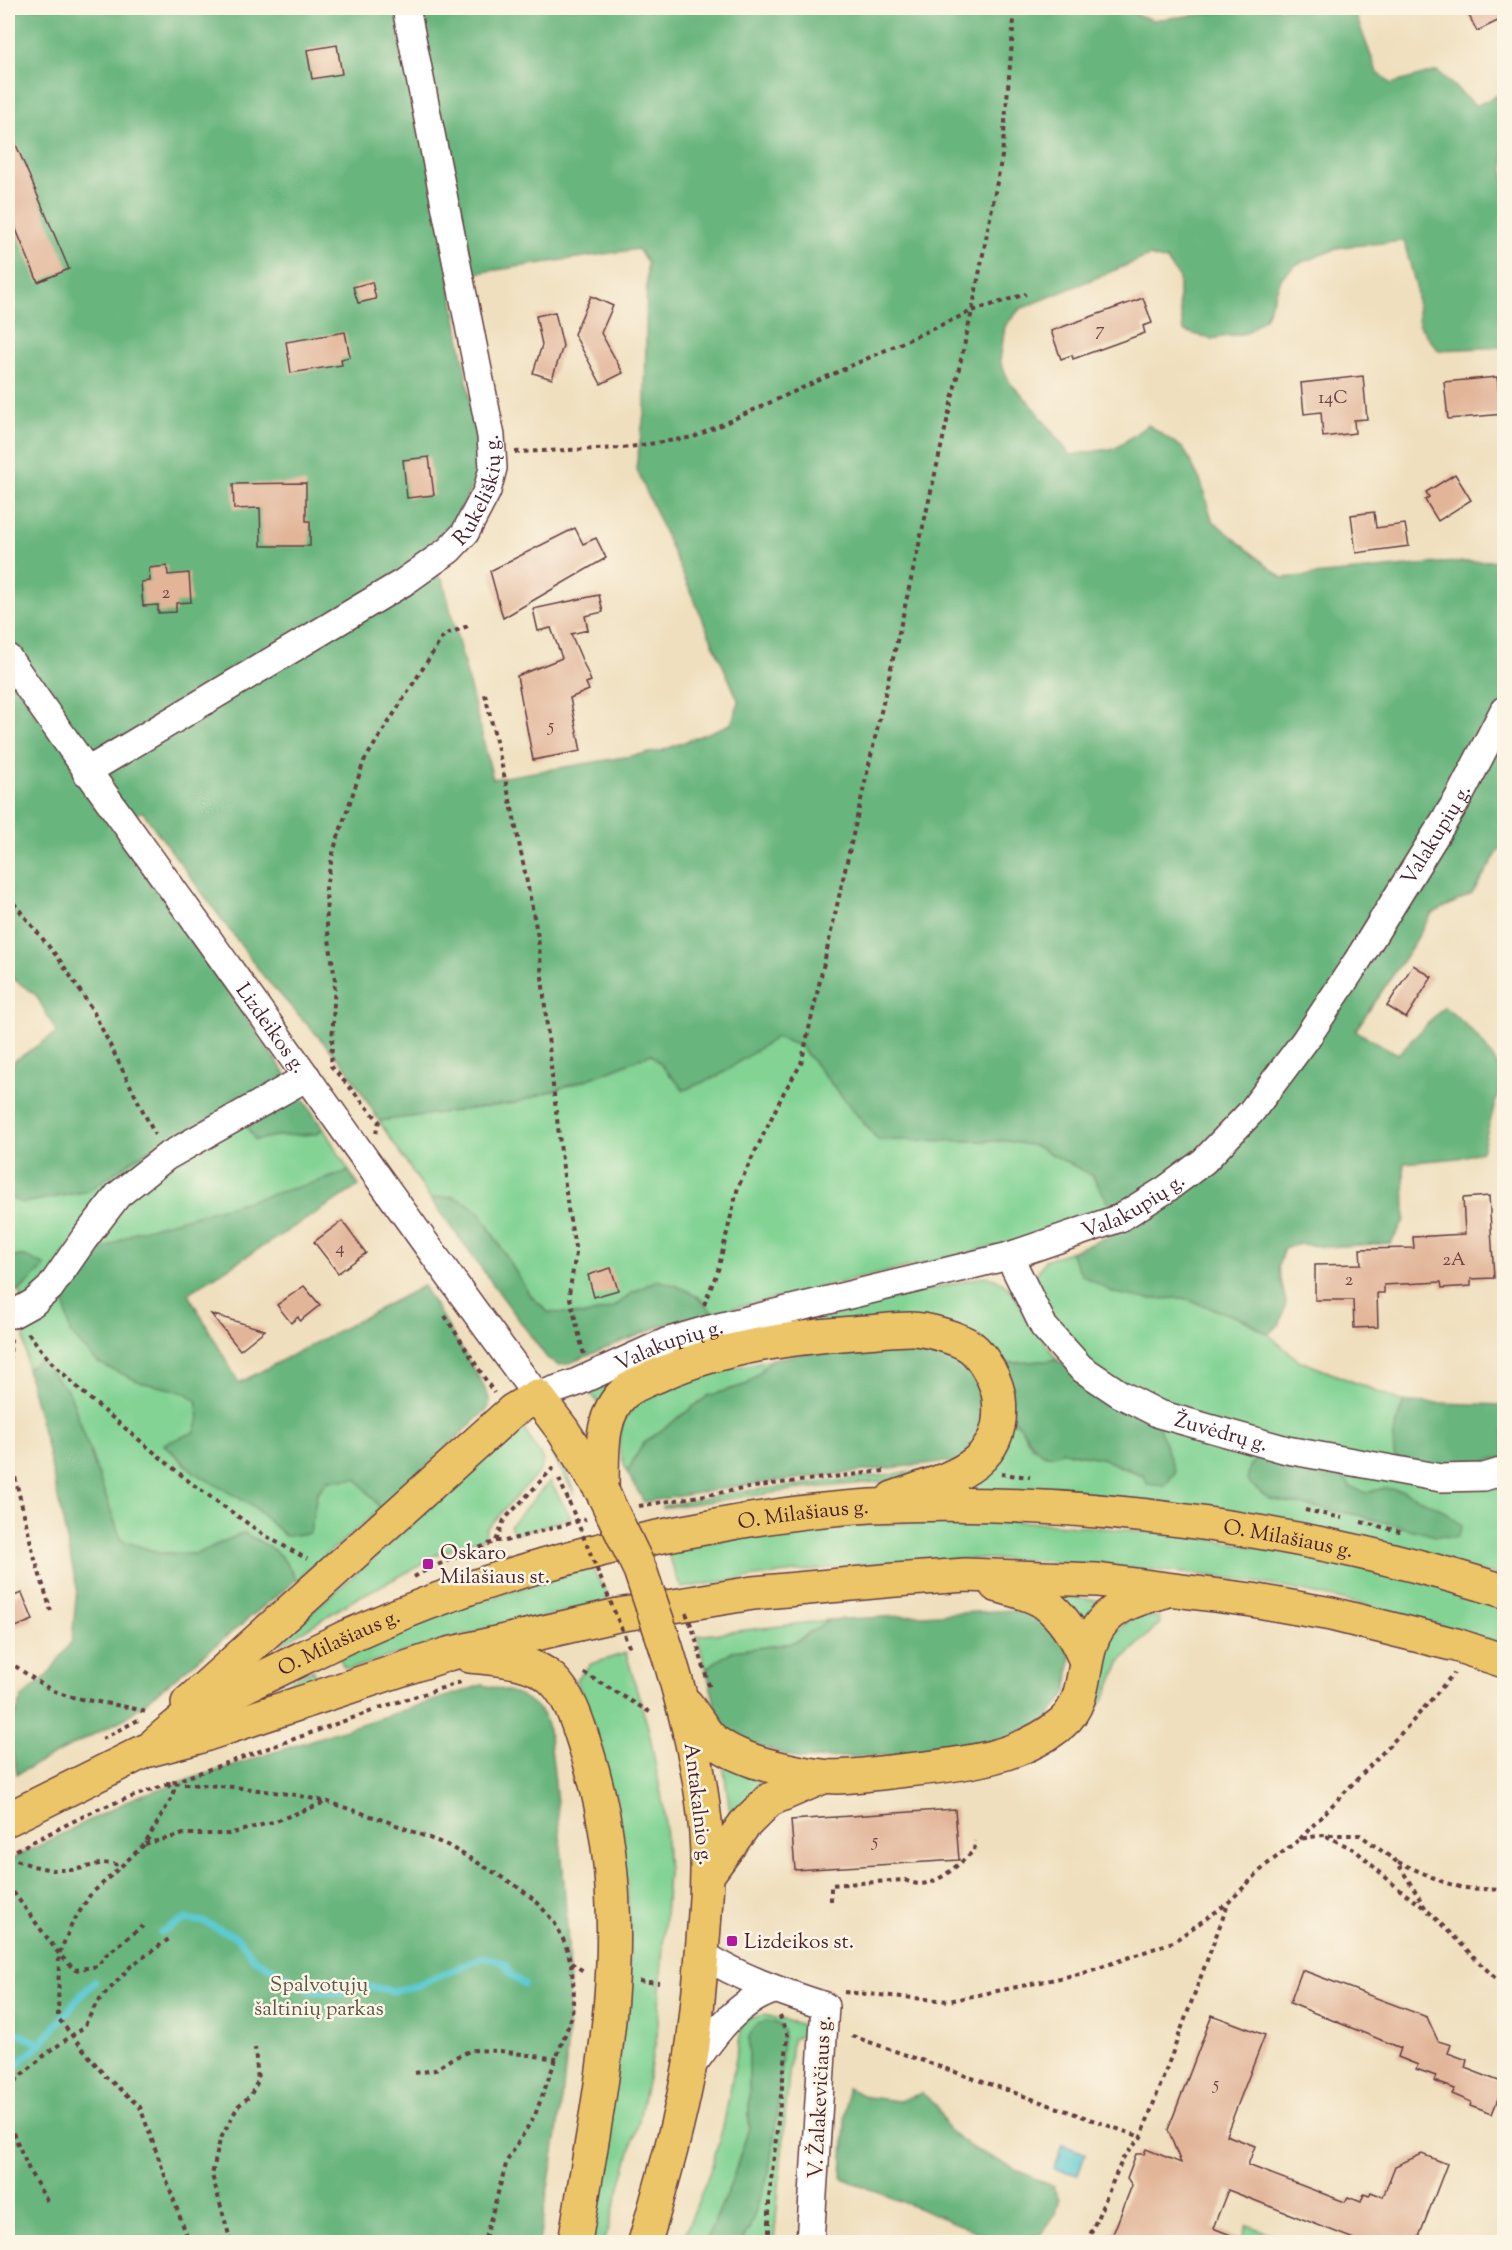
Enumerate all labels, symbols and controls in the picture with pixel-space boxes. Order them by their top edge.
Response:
house number: 7 [1095,318,1105,344]
house number: 14C [1318,386,1348,412]
street label: Rukeliškių g. [447,434,510,554]
house number: 2 [162,581,171,607]
house number: 5 [547,714,554,740]
street label: Valakupių g. [1395,780,1480,892]
street label: Lizdeikos g. [227,978,312,1080]
street label: Valakupių g. [1078,1167,1192,1247]
house number: 4 [335,1236,345,1262]
house number: 2A [1442,1248,1466,1274]
house number: 2 [1345,1268,1354,1294]
street label: Valakupių g. [611,1313,727,1380]
street label: Žuvėdrų g. [1171,1406,1271,1461]
street label: O. Milašiaus g. [736,1493,870,1539]
street label: O. Milašiaus g. [1221,1513,1356,1567]
place label: Oskaro Milašiaus st. [440,1539,550,1593]
marker: Oskaro Milašiaus st. [421,1557,435,1571]
street label: O. Milašiaus g. [273,1602,405,1685]
street label: Antakalnio g. [675,1741,719,1867]
house number: 5 [871,1829,878,1855]
place label: Lizdeikos st. [744,1928,854,1958]
marker: Lizdeikos st. [725,1934,739,1948]
park label: Spalvotųjų šaltinių parkas [254,1971,384,2025]
street label: V. Žalakevičiaus g. [802,2015,840,2180]
house number: 5 [1212,2072,1219,2098]

